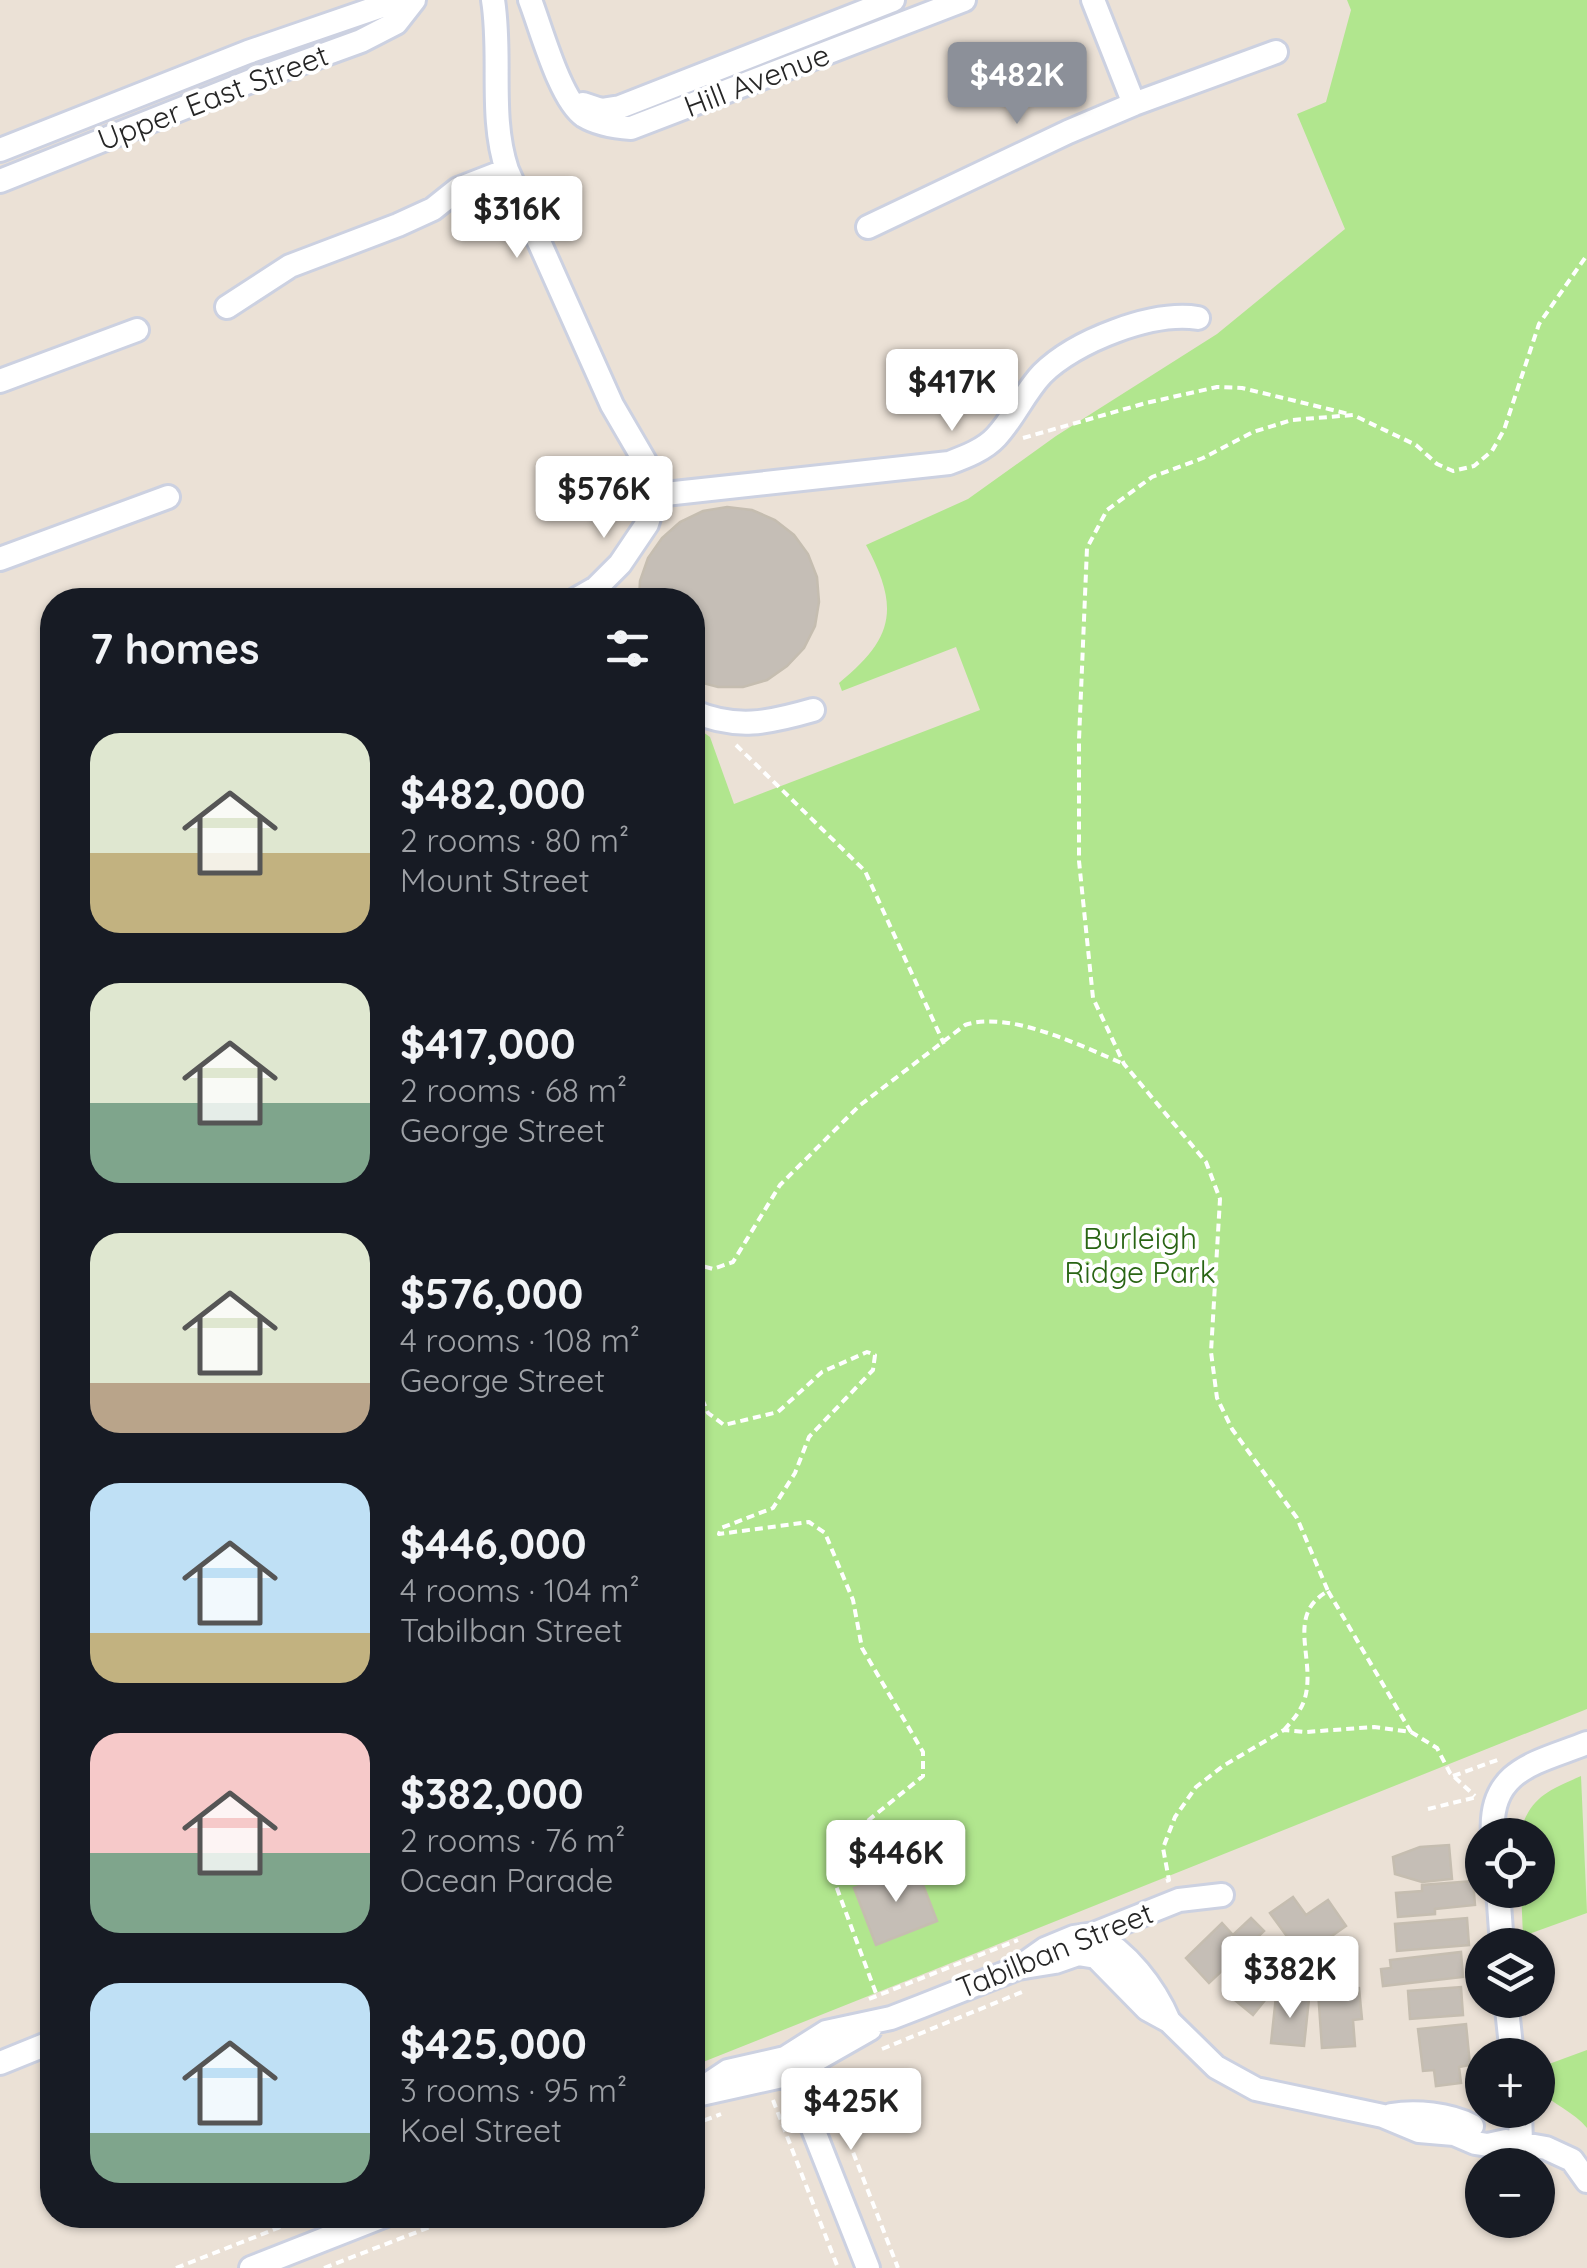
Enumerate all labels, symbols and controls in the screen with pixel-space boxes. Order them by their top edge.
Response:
street label: Hill Avenue [679,35,835,125]
street label: Upper East Street [92,36,333,159]
pin: $482K [947,42,1087,127]
text: $482K [970,54,1064,94]
pin: $316K [447,176,587,261]
text: $316K [473,188,561,228]
pin: $417K [882,349,1022,434]
text: $417K [908,361,996,401]
pin: $576K [534,456,674,541]
text: $576K [558,468,650,508]
icon: filters [600,621,655,676]
text: 7 homes [90,622,259,675]
text: $482,000 [400,767,586,820]
icon: home [170,773,290,893]
text: 2 rooms · 80 m² [400,820,629,860]
text: Mount Street [400,860,590,900]
text: $417,000 [400,1017,576,1070]
icon: home [170,1023,290,1143]
text: 2 rooms · 68 m² [400,1070,627,1110]
text: George Street [400,1110,605,1150]
park label: Burleigh Ridge Park [1064,1219,1216,1291]
text: $576,000 [400,1267,583,1320]
icon: home [170,1273,290,1393]
text: 4 rooms · 108 m² [400,1320,640,1360]
text: George Street [400,1360,605,1400]
text: $446,000 [400,1517,587,1570]
icon: home [170,1523,290,1643]
text: 4 rooms · 104 m² [400,1570,640,1610]
text: Tabilban Street [400,1610,623,1650]
text: $382,000 [400,1767,583,1820]
icon: home [170,1773,290,1893]
map controls [1465,1818,1555,2238]
button: locate [1465,1818,1555,1908]
text: 2 rooms · 76 m² [400,1820,625,1860]
pin: $446K [826,1820,966,1905]
text: $446K [848,1832,944,1872]
text: Ocean Parade [400,1860,613,1900]
street label: Tabilban Street [951,1893,1158,2007]
button: layers [1465,1928,1555,2018]
pin: $382K [1220,1936,1360,2021]
text: $382K [1244,1948,1337,1988]
text: $425,000 [400,2017,587,2070]
icon: home [170,2023,290,2143]
button: + [1465,2038,1555,2128]
pin: $425K [781,2068,921,2153]
text: 3 rooms · 95 m² [400,2070,627,2110]
text: $425K [803,2080,899,2120]
text: Koel Street [400,2110,562,2150]
button: − [1465,2148,1555,2238]

